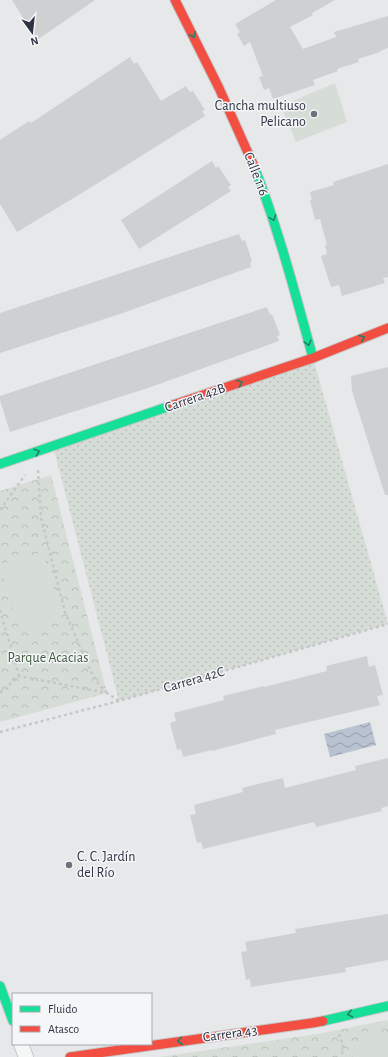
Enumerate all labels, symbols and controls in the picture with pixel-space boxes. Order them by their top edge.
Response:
north arrow [12,12,52,52]
one-way arrow [188,31,196,38]
text: N [29,35,40,47]
place label: Cancha multiuso Pelicano [215,99,306,129]
marker: Cancha multiuso Pelicano [309,109,319,119]
street label: Calle 116 [241,150,271,198]
one-way arrow [268,214,276,221]
one-way arrow [358,335,365,343]
one-way arrow [304,340,312,346]
one-way arrow [236,379,243,388]
street label: Carrera 42B [163,381,227,415]
one-way arrow [33,448,40,456]
park label: Parque Acacias [8,651,88,665]
street label: Carrera 42C [162,665,226,695]
place label: C. C. Jardín del Río [77,850,135,880]
marker: C. C. Jardín del Río [64,860,74,870]
legend [12,993,152,1045]
text: Fluido [48,1003,77,1015]
one-way arrow [347,1010,353,1018]
text: Atasco [48,1023,79,1035]
street label: Carrera 43 [202,1023,258,1045]
one-way arrow [177,1036,183,1045]

